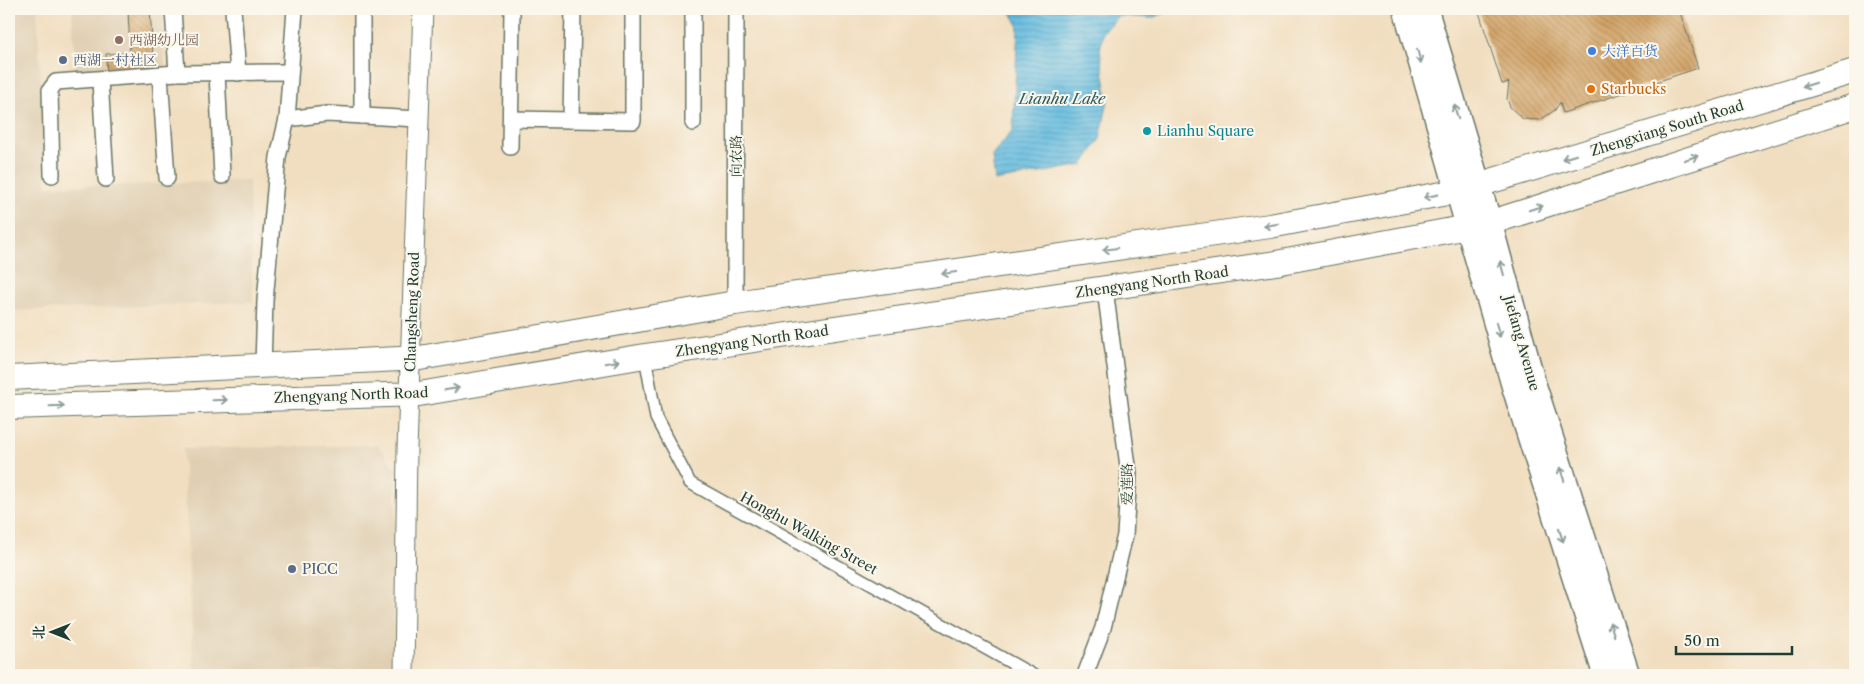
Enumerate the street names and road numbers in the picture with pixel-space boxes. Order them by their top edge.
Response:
street label: Zhengxiang South Road [1588,96,1746,160]
street label: 向农路 [727,135,745,177]
street label: Changsheng Road [401,251,423,372]
street label: Zhengyang North Road [1074,262,1230,302]
street label: Jiefang Avenue [1499,291,1544,393]
street label: Zhengyang North Road [674,321,830,361]
street label: Zhengyang North Road [273,383,429,407]
street label: 爱莲路 [1118,463,1136,505]
street label: Honghu Walking Street [737,488,881,578]

